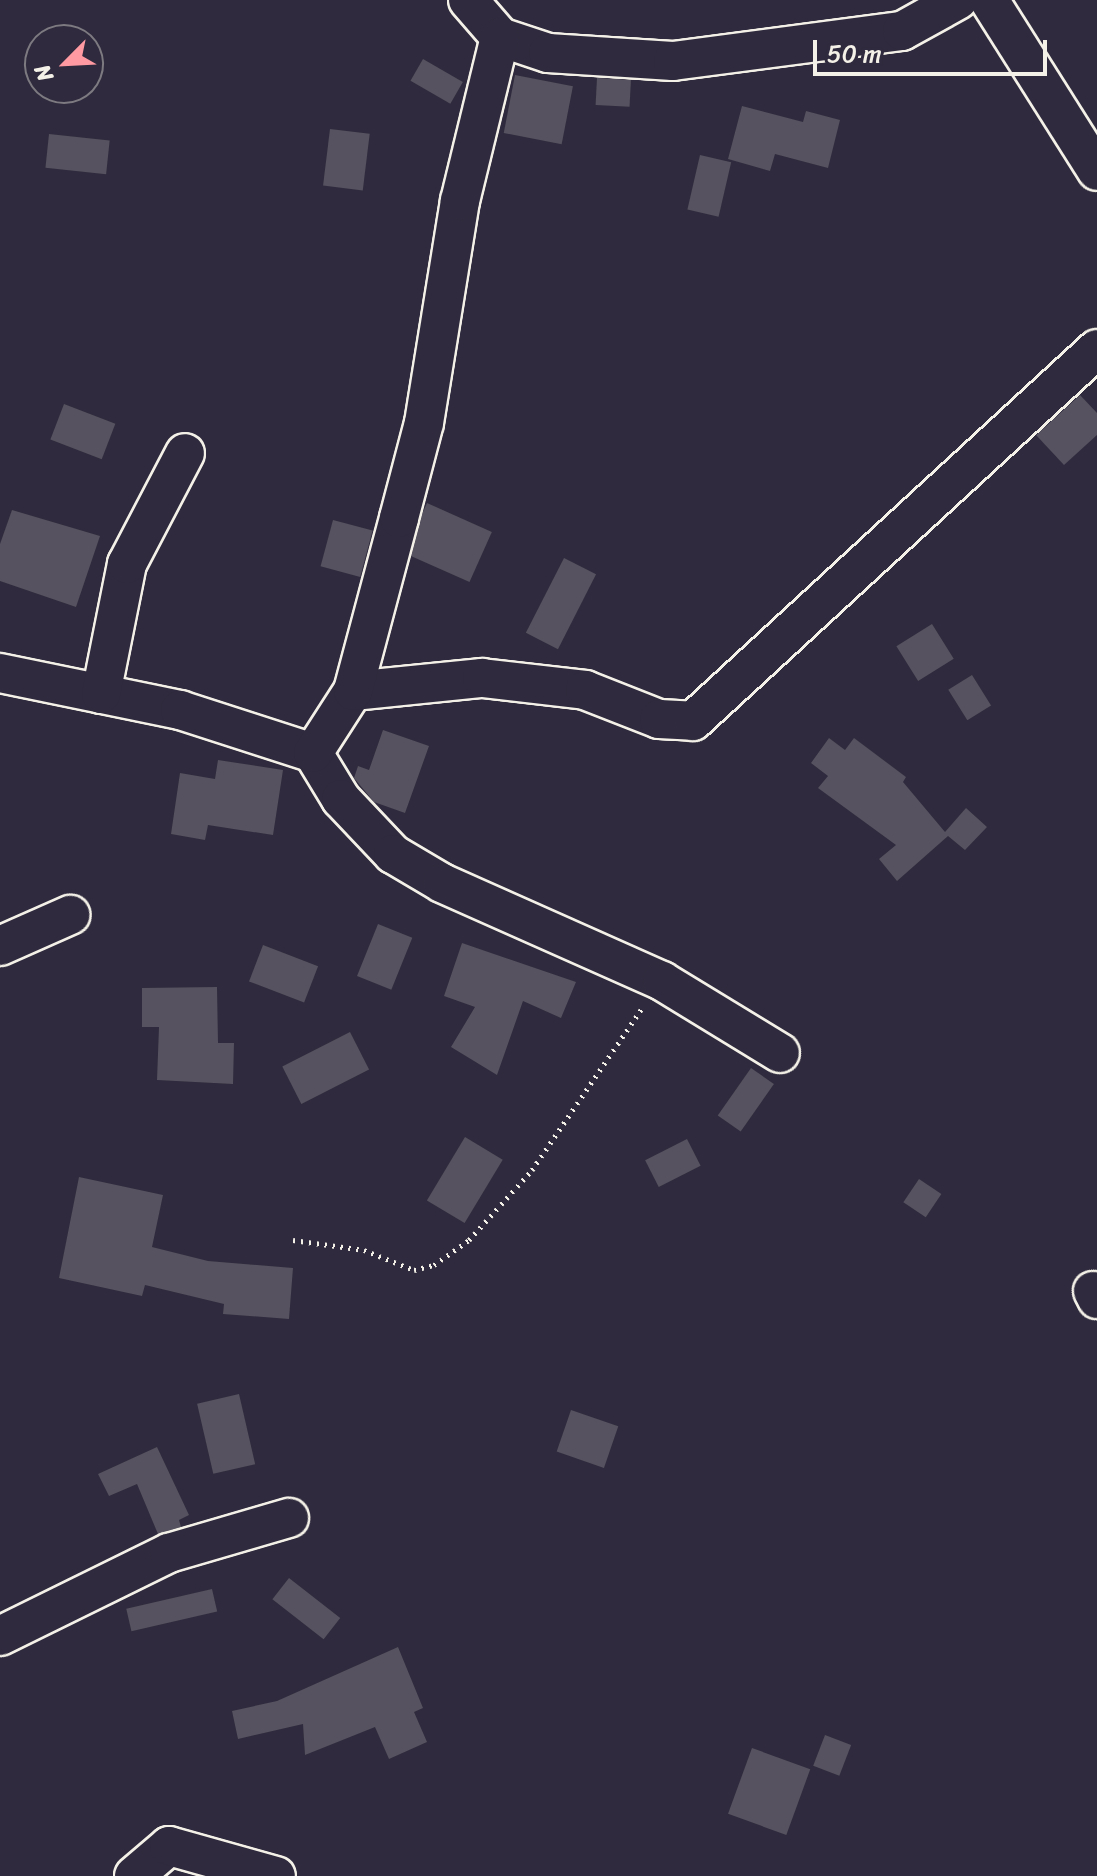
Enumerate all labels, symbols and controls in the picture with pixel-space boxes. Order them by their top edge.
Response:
north arrow [24,24,104,104]
scale bar [817,24,1051,74]
text: 50 m [827,33,882,75]
text: N [23,58,64,88]

